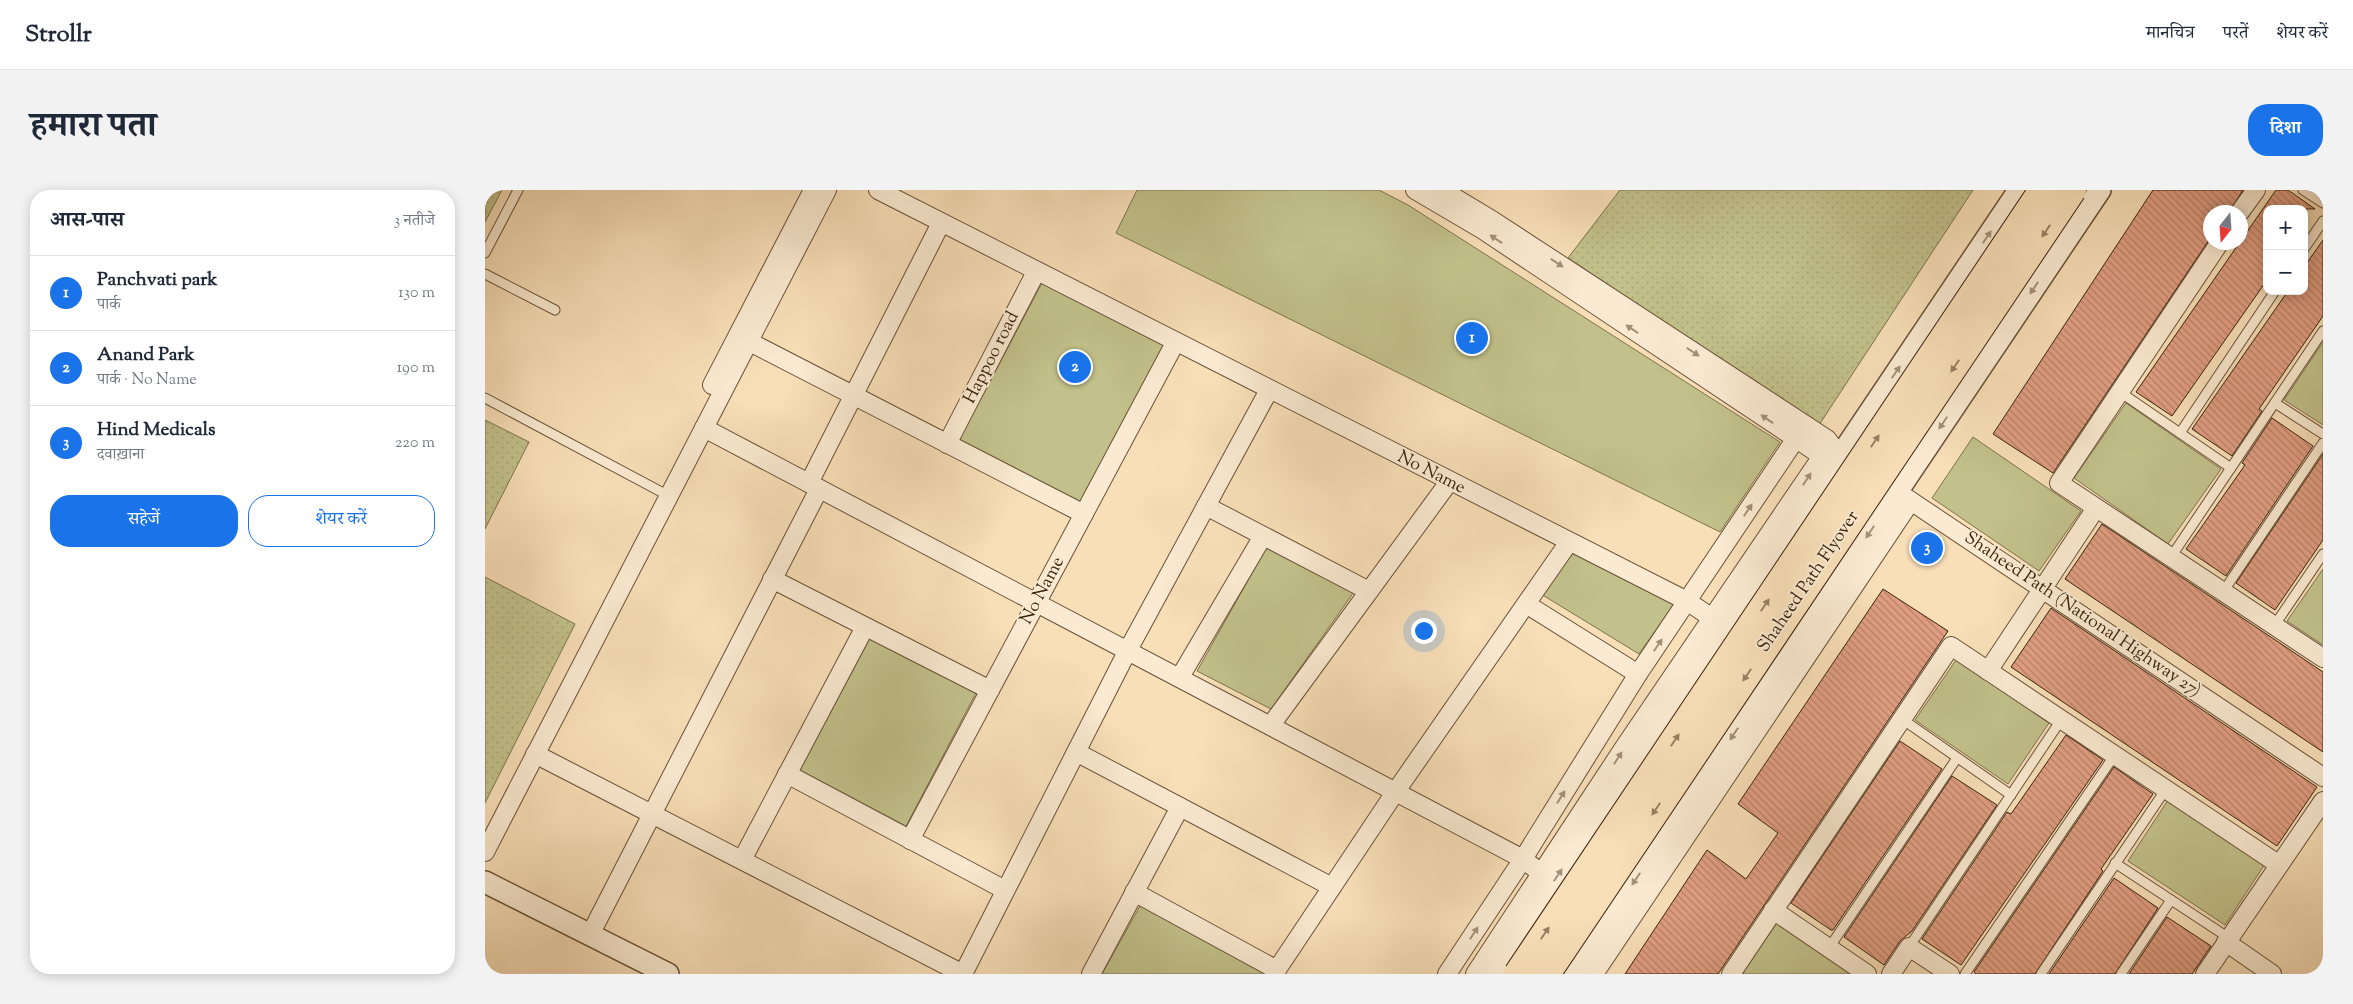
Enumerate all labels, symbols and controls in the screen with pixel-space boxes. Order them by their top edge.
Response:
text: Strollr [25,18,92,52]
text: मानचित्र [2146,21,2195,47]
text: परतें [2223,21,2248,47]
text: शेयर करें [2276,21,2328,47]
text: हमारा पता [30,102,157,153]
button: दिशा [2248,104,2323,156]
north arrow [2203,205,2248,250]
map controls [2263,205,2308,295]
button: + [2263,205,2308,250]
text: आस-पास [50,206,124,236]
text: 3 नतीजे [394,210,435,233]
one-way arrow [2041,224,2051,237]
one-way arrow [1982,230,1992,244]
one-way arrow [1490,234,1503,244]
button: − [2263,250,2308,295]
one-way arrow [1550,258,1564,268]
text: Panchvati park [97,267,218,294]
text: 1 [63,282,69,305]
text: 130 m [398,282,435,305]
one-way arrow [2029,282,2039,295]
text: पार्क [97,294,121,317]
street label: Happoo road [958,307,1026,409]
pin: 1 [1456,319,1488,357]
one-way arrow [1625,324,1639,334]
text: Anand Park [97,342,195,369]
one-way arrow [1686,347,1700,357]
pin: 2 [1059,348,1091,386]
text: 2 [62,357,70,380]
text: 190 m [397,357,435,380]
one-way arrow [1950,359,1960,372]
one-way arrow [1891,365,1901,379]
text: पार्क · No Name [97,369,197,392]
one-way arrow [1761,414,1774,424]
one-way arrow [1938,416,1948,430]
text: Hind Medicals [97,417,215,444]
text: 3 [63,432,69,455]
text: 220 m [395,432,435,455]
one-way arrow [1870,434,1880,448]
text: दवाख़ाना [97,444,144,467]
street label: No Name [1392,445,1470,501]
one-way arrow [1802,472,1812,485]
button: सहेजें [50,495,238,547]
button: शेयर करें [248,495,435,547]
one-way arrow [1743,503,1753,516]
street label: Shaheed Path Flyover [1752,506,1866,658]
one-way arrow [1865,525,1875,539]
street label: Shaheed Path (National Highway 27) [1958,526,2206,704]
pin: 3 [1911,529,1943,567]
street label: No Name [1014,552,1072,630]
one-way arrow [1760,598,1770,612]
your location [1411,618,1437,644]
one-way arrow [1653,638,1663,651]
one-way arrow [1742,668,1752,681]
one-way arrow [1729,727,1739,741]
one-way arrow [1670,733,1679,747]
one-way arrow [1613,751,1622,765]
one-way arrow [1557,790,1566,803]
one-way arrow [1651,803,1661,816]
one-way arrow [1553,868,1563,882]
one-way arrow [1631,873,1641,886]
one-way arrow [1469,927,1478,940]
one-way arrow [1541,927,1550,940]

